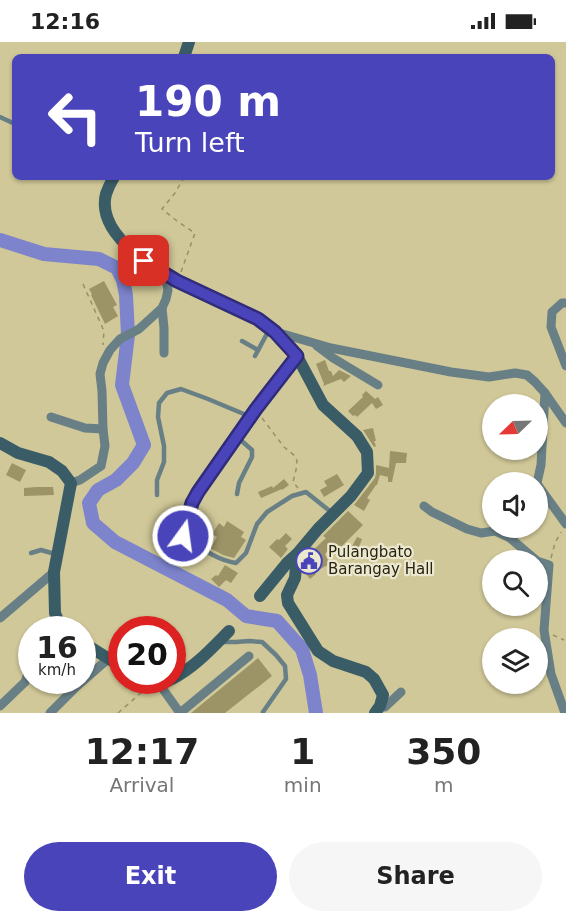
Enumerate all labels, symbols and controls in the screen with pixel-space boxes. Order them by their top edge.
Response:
text: 12:16 [30,9,100,34]
text: 190 m [135,77,281,126]
icon: left [36,78,114,156]
text: Turn left [135,127,245,158]
pin [118,235,169,286]
icon: arrive [127,244,160,277]
north arrow [482,394,548,460]
map controls [482,394,548,694]
button: sound [482,472,548,538]
position arrow [151,504,215,568]
place label: Pulangbato Barangay Hall [328,543,434,578]
public building icon: Pulangbato Barangay Hall [294,546,324,576]
button: search [482,550,548,616]
speed limit sign: 20 [108,616,186,694]
button: layers [482,628,548,694]
text: 16 [36,630,78,665]
text: km/h [38,661,76,679]
text: 12:17 [85,731,199,772]
text: 1 [290,731,315,772]
text: 350 [406,731,481,772]
text: Arrival [109,773,174,797]
text: min [284,773,322,797]
text: m [434,773,454,797]
button: Exit [24,842,277,911]
button: Share [289,842,542,911]

